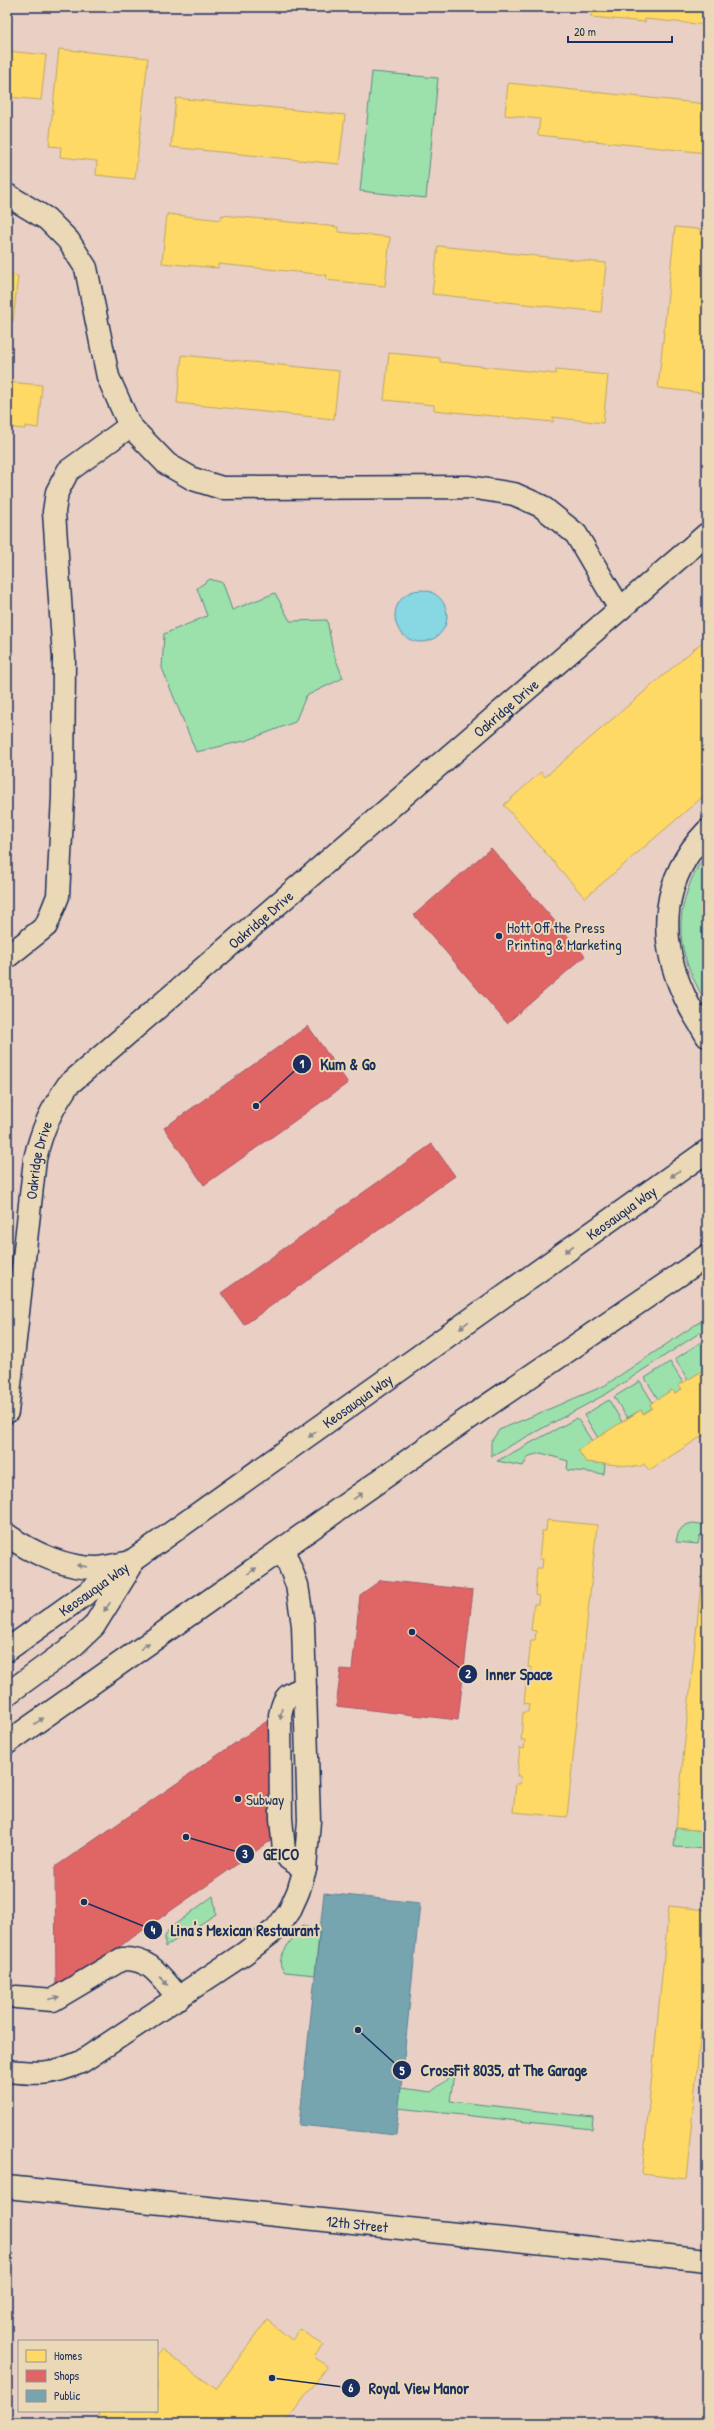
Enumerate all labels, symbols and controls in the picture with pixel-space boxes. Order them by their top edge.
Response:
scale bar [568,18,672,44]
text: 20 m [574,23,596,40]
street label: Oakridge Drive [469,674,543,742]
street label: Oakridge Drive [223,885,297,953]
place label: Hott Off the Press Printing & Marketing [507,917,622,955]
marker: Hott Off the Press Printing & Marketing [494,931,504,941]
callout: Kum & Go [292,1050,384,1078]
text: Kum & Go [320,1053,376,1075]
text: 1 [300,1055,305,1072]
street label: Oakridge Drive [20,1117,57,1200]
one-way arrow [670,1170,680,1178]
street label: Keosauqua Way [582,1180,660,1244]
one-way arrow [564,1245,575,1253]
one-way arrow [458,1321,469,1329]
street label: Keosauqua Way [318,1368,396,1433]
one-way arrow [307,1430,318,1438]
one-way arrow [352,1492,363,1500]
street label: Keosauqua Way [54,1556,133,1621]
one-way arrow [76,1563,88,1569]
one-way arrow [246,1567,257,1575]
one-way arrow [103,1602,111,1612]
one-way arrow [140,1642,151,1650]
callout: Inner Space [458,1660,561,1688]
text: Inner Space [485,1663,553,1686]
text: 2 [465,1665,471,1682]
one-way arrow [278,1707,284,1720]
one-way arrow [34,1717,44,1725]
place label: Subway [246,1789,284,1810]
marker: Subway [233,1794,243,1804]
callout: GEICO [235,1840,307,1868]
text: GEICO [263,1843,299,1865]
text: 3 [242,1845,248,1862]
callout: Lina's Mexican Restaurant [143,1916,327,1944]
text: Lina's Mexican Restaurant [171,1919,320,1941]
text: 4 [151,1921,156,1938]
one-way arrow [159,1976,169,1986]
one-way arrow [48,1995,61,2001]
callout: CrossFit 8035, at The Garage [392,2056,595,2084]
text: CrossFit 8035, at The Garage [421,2059,588,2082]
text: 5 [399,2062,405,2079]
street label: 12th Street [325,2210,390,2237]
legend [18,2340,158,2412]
text: Homes [54,2347,82,2364]
text: Shops [54,2367,80,2384]
callout: Royal View Manor [341,2374,477,2402]
text: Royal View Manor [369,2377,470,2400]
text: 6 [349,2379,354,2396]
text: Public [54,2387,80,2404]

